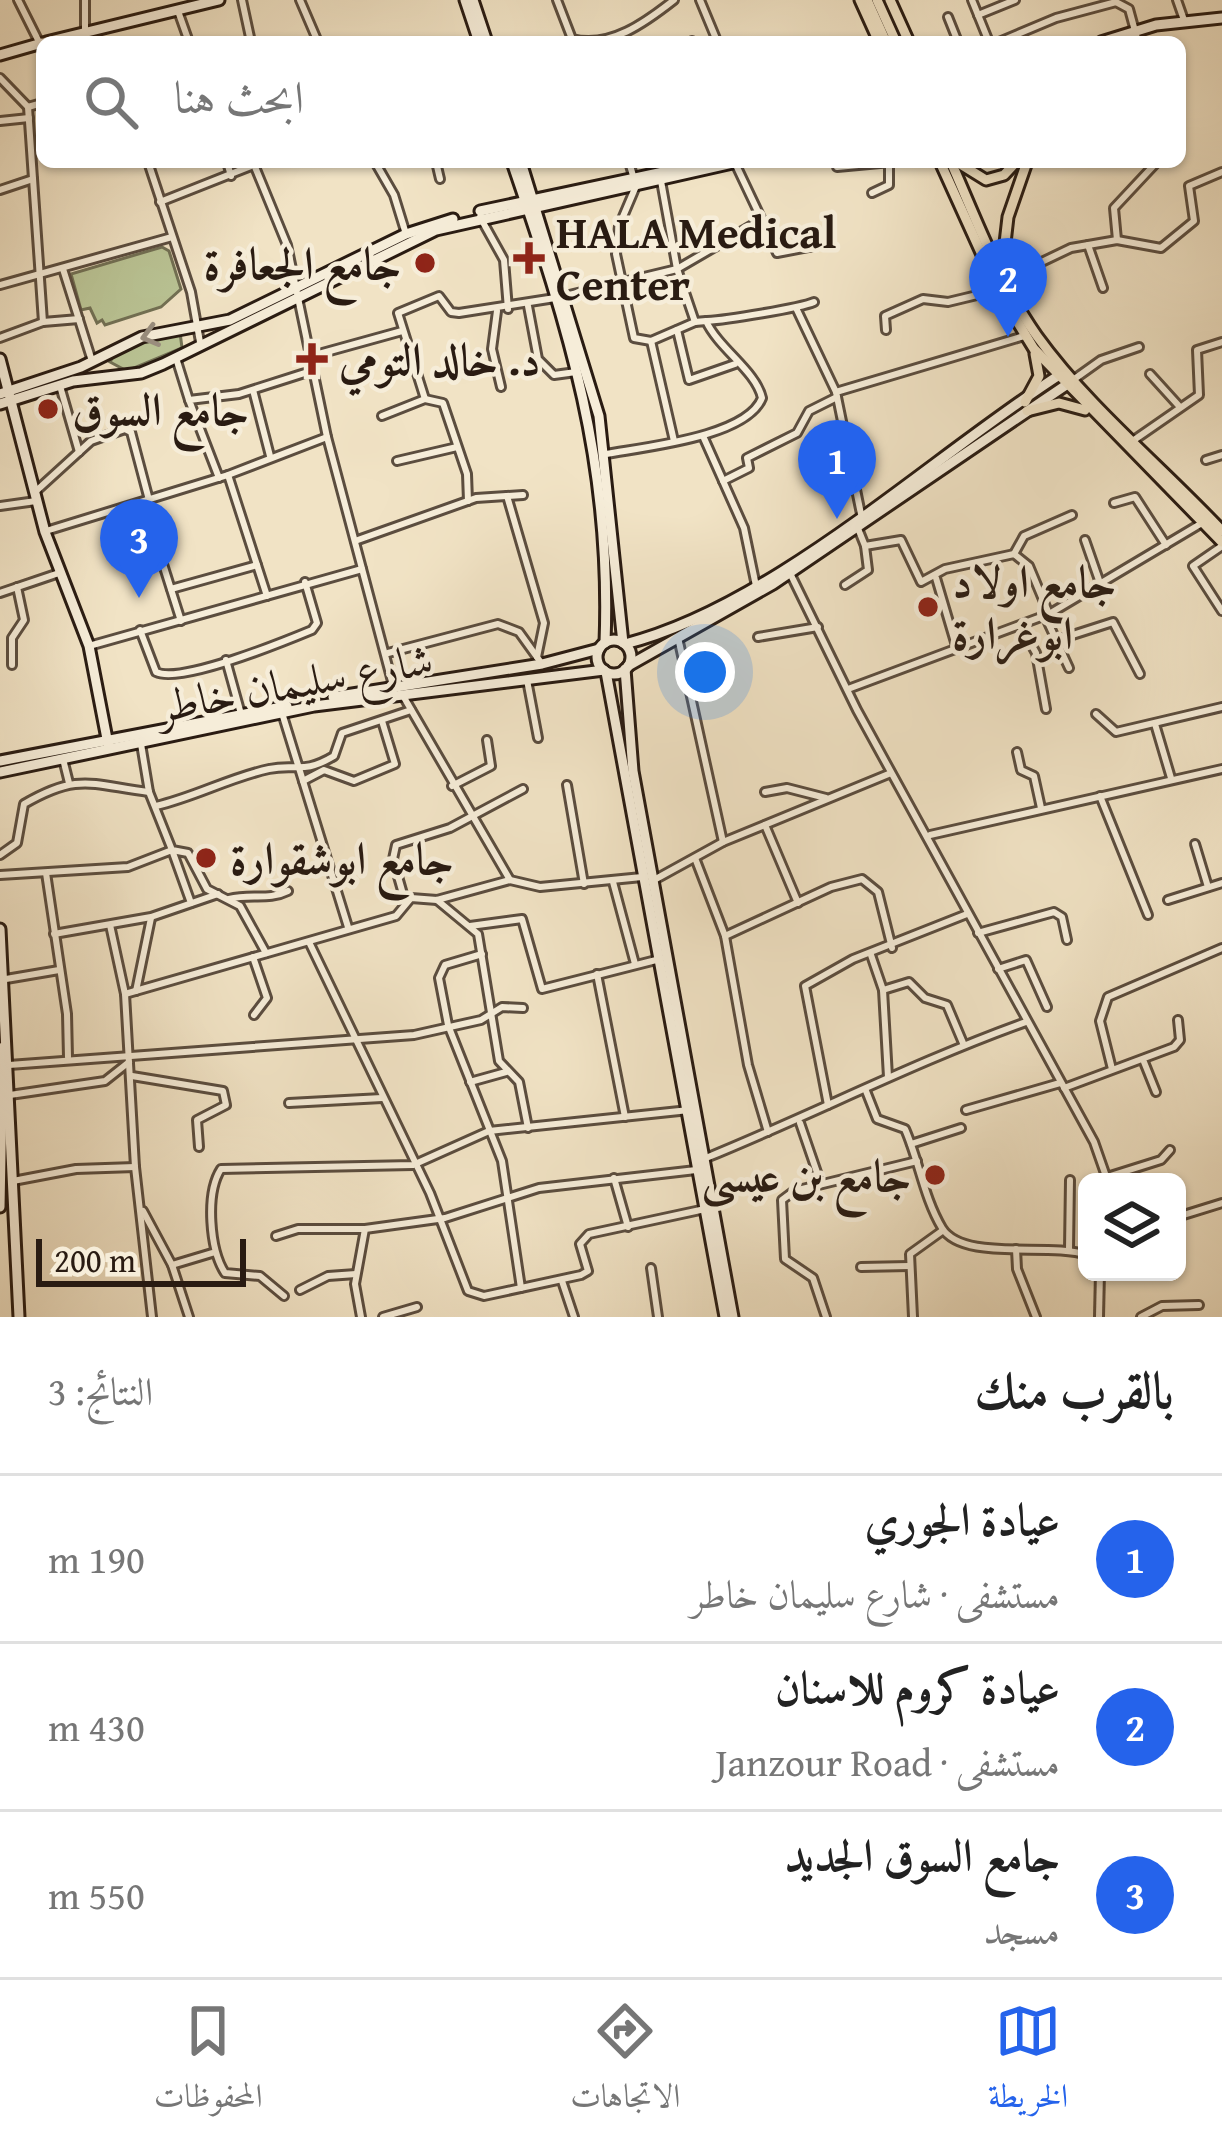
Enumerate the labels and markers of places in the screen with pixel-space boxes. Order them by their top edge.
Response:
place label: HALA Medical Center [556,199,836,316]
place label: جامع الجعافرة [204,230,401,306]
pin: 2 [969,238,1047,337]
marker: HALA Medical Center [513,242,545,274]
marker: جامع الجعافرة [412,250,438,276]
place label: د. خالد التومي [338,326,541,396]
marker: د. خالد التومي [296,343,328,375]
place label: جامع السوق [72,376,249,452]
marker: جامع السوق [35,396,61,422]
pin: 1 [798,420,876,519]
pin: 3 [100,499,178,598]
place label: جامع اولاد ابوغرارة [952,548,1116,665]
marker: جامع اولاد ابوغرارة [915,594,941,620]
place label: جامع ابوشقوارة [230,825,453,901]
marker: جامع ابوشقوارة [193,845,219,871]
place label: جامع بن عيسى [702,1142,911,1218]
marker: جامع بن عيسى [922,1162,948,1188]

